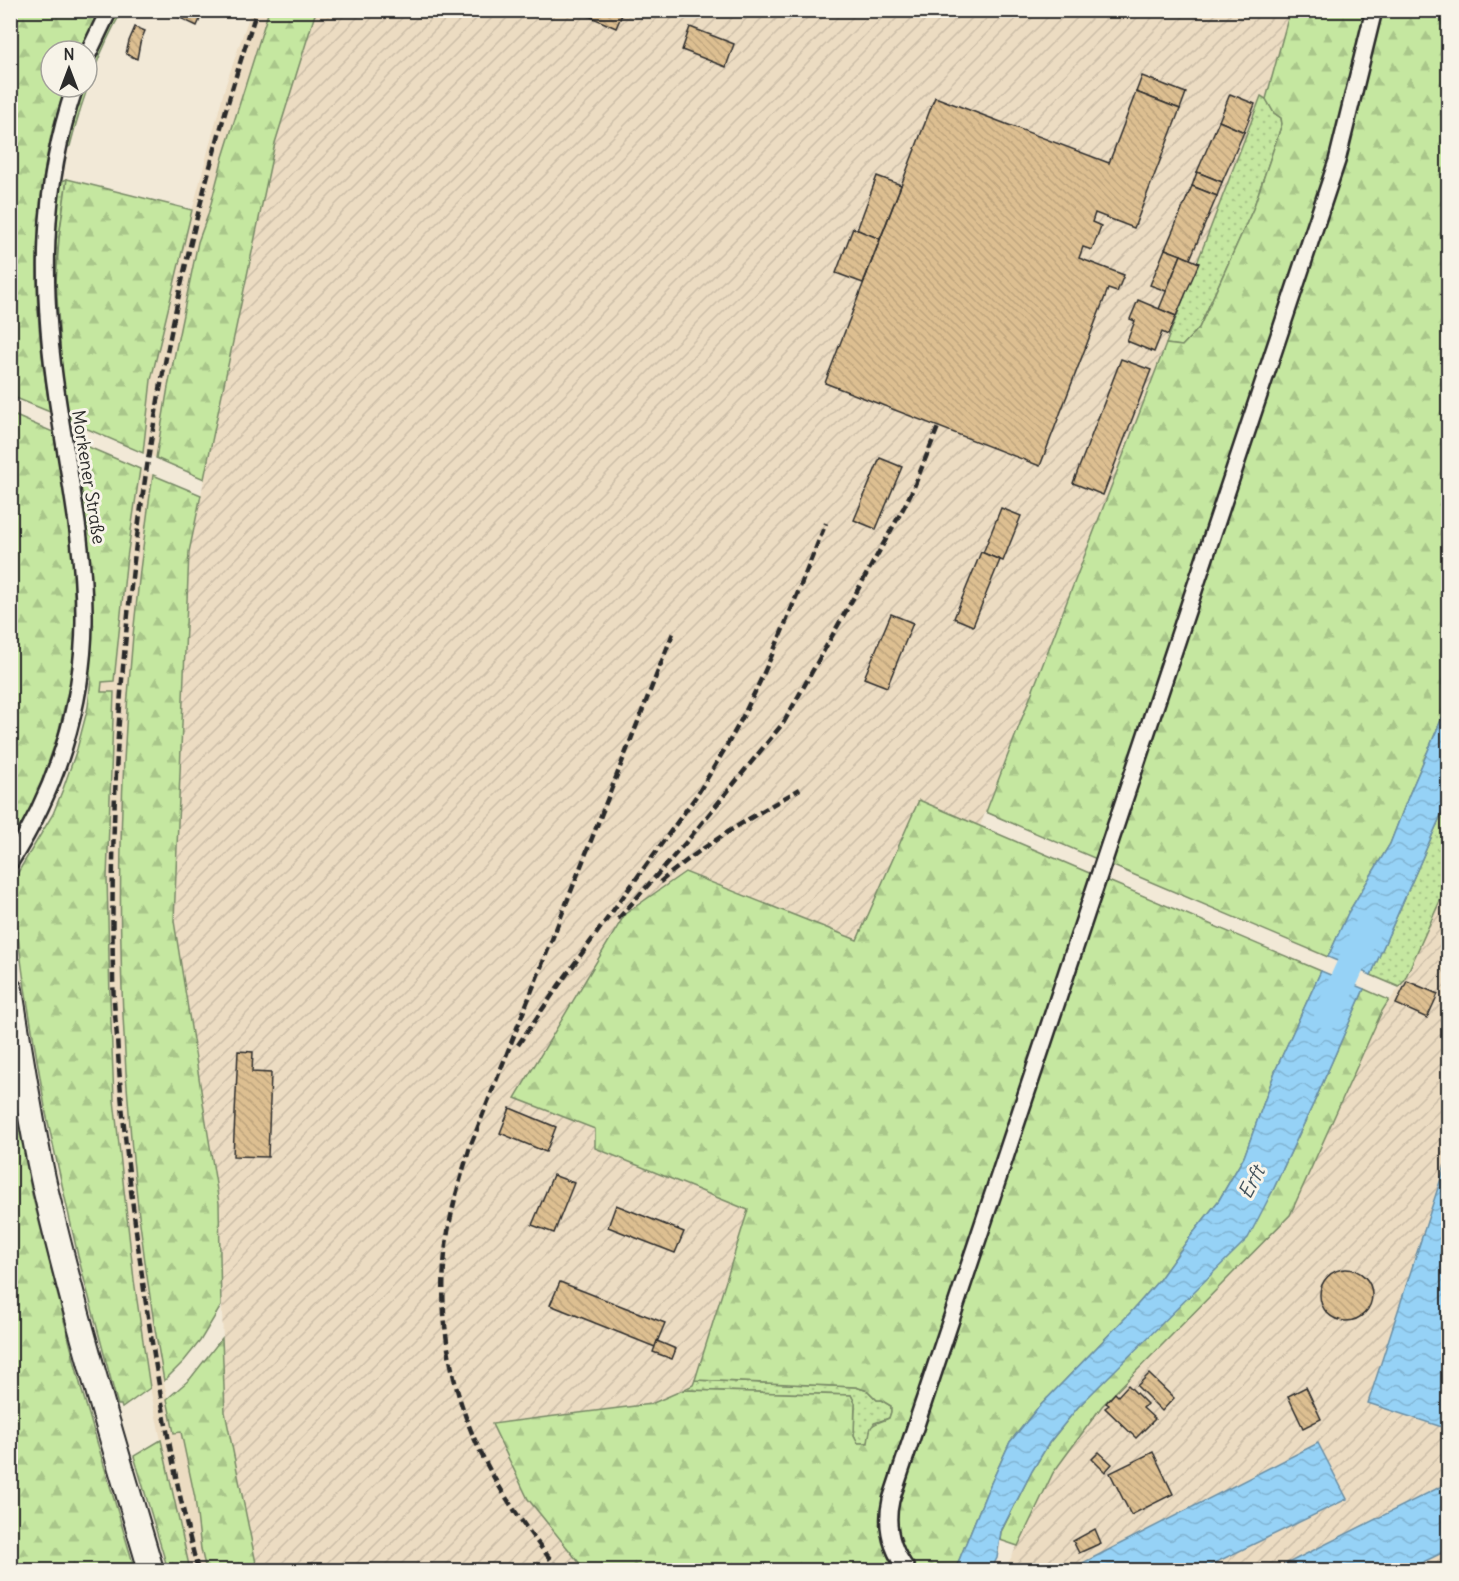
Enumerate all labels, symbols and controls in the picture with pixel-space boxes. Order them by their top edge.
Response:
north arrow [39,39,99,99]
text: N [63,44,75,64]
street label: Morkener Straße [67,408,111,546]
water label: Erft [1232,1160,1271,1202]

